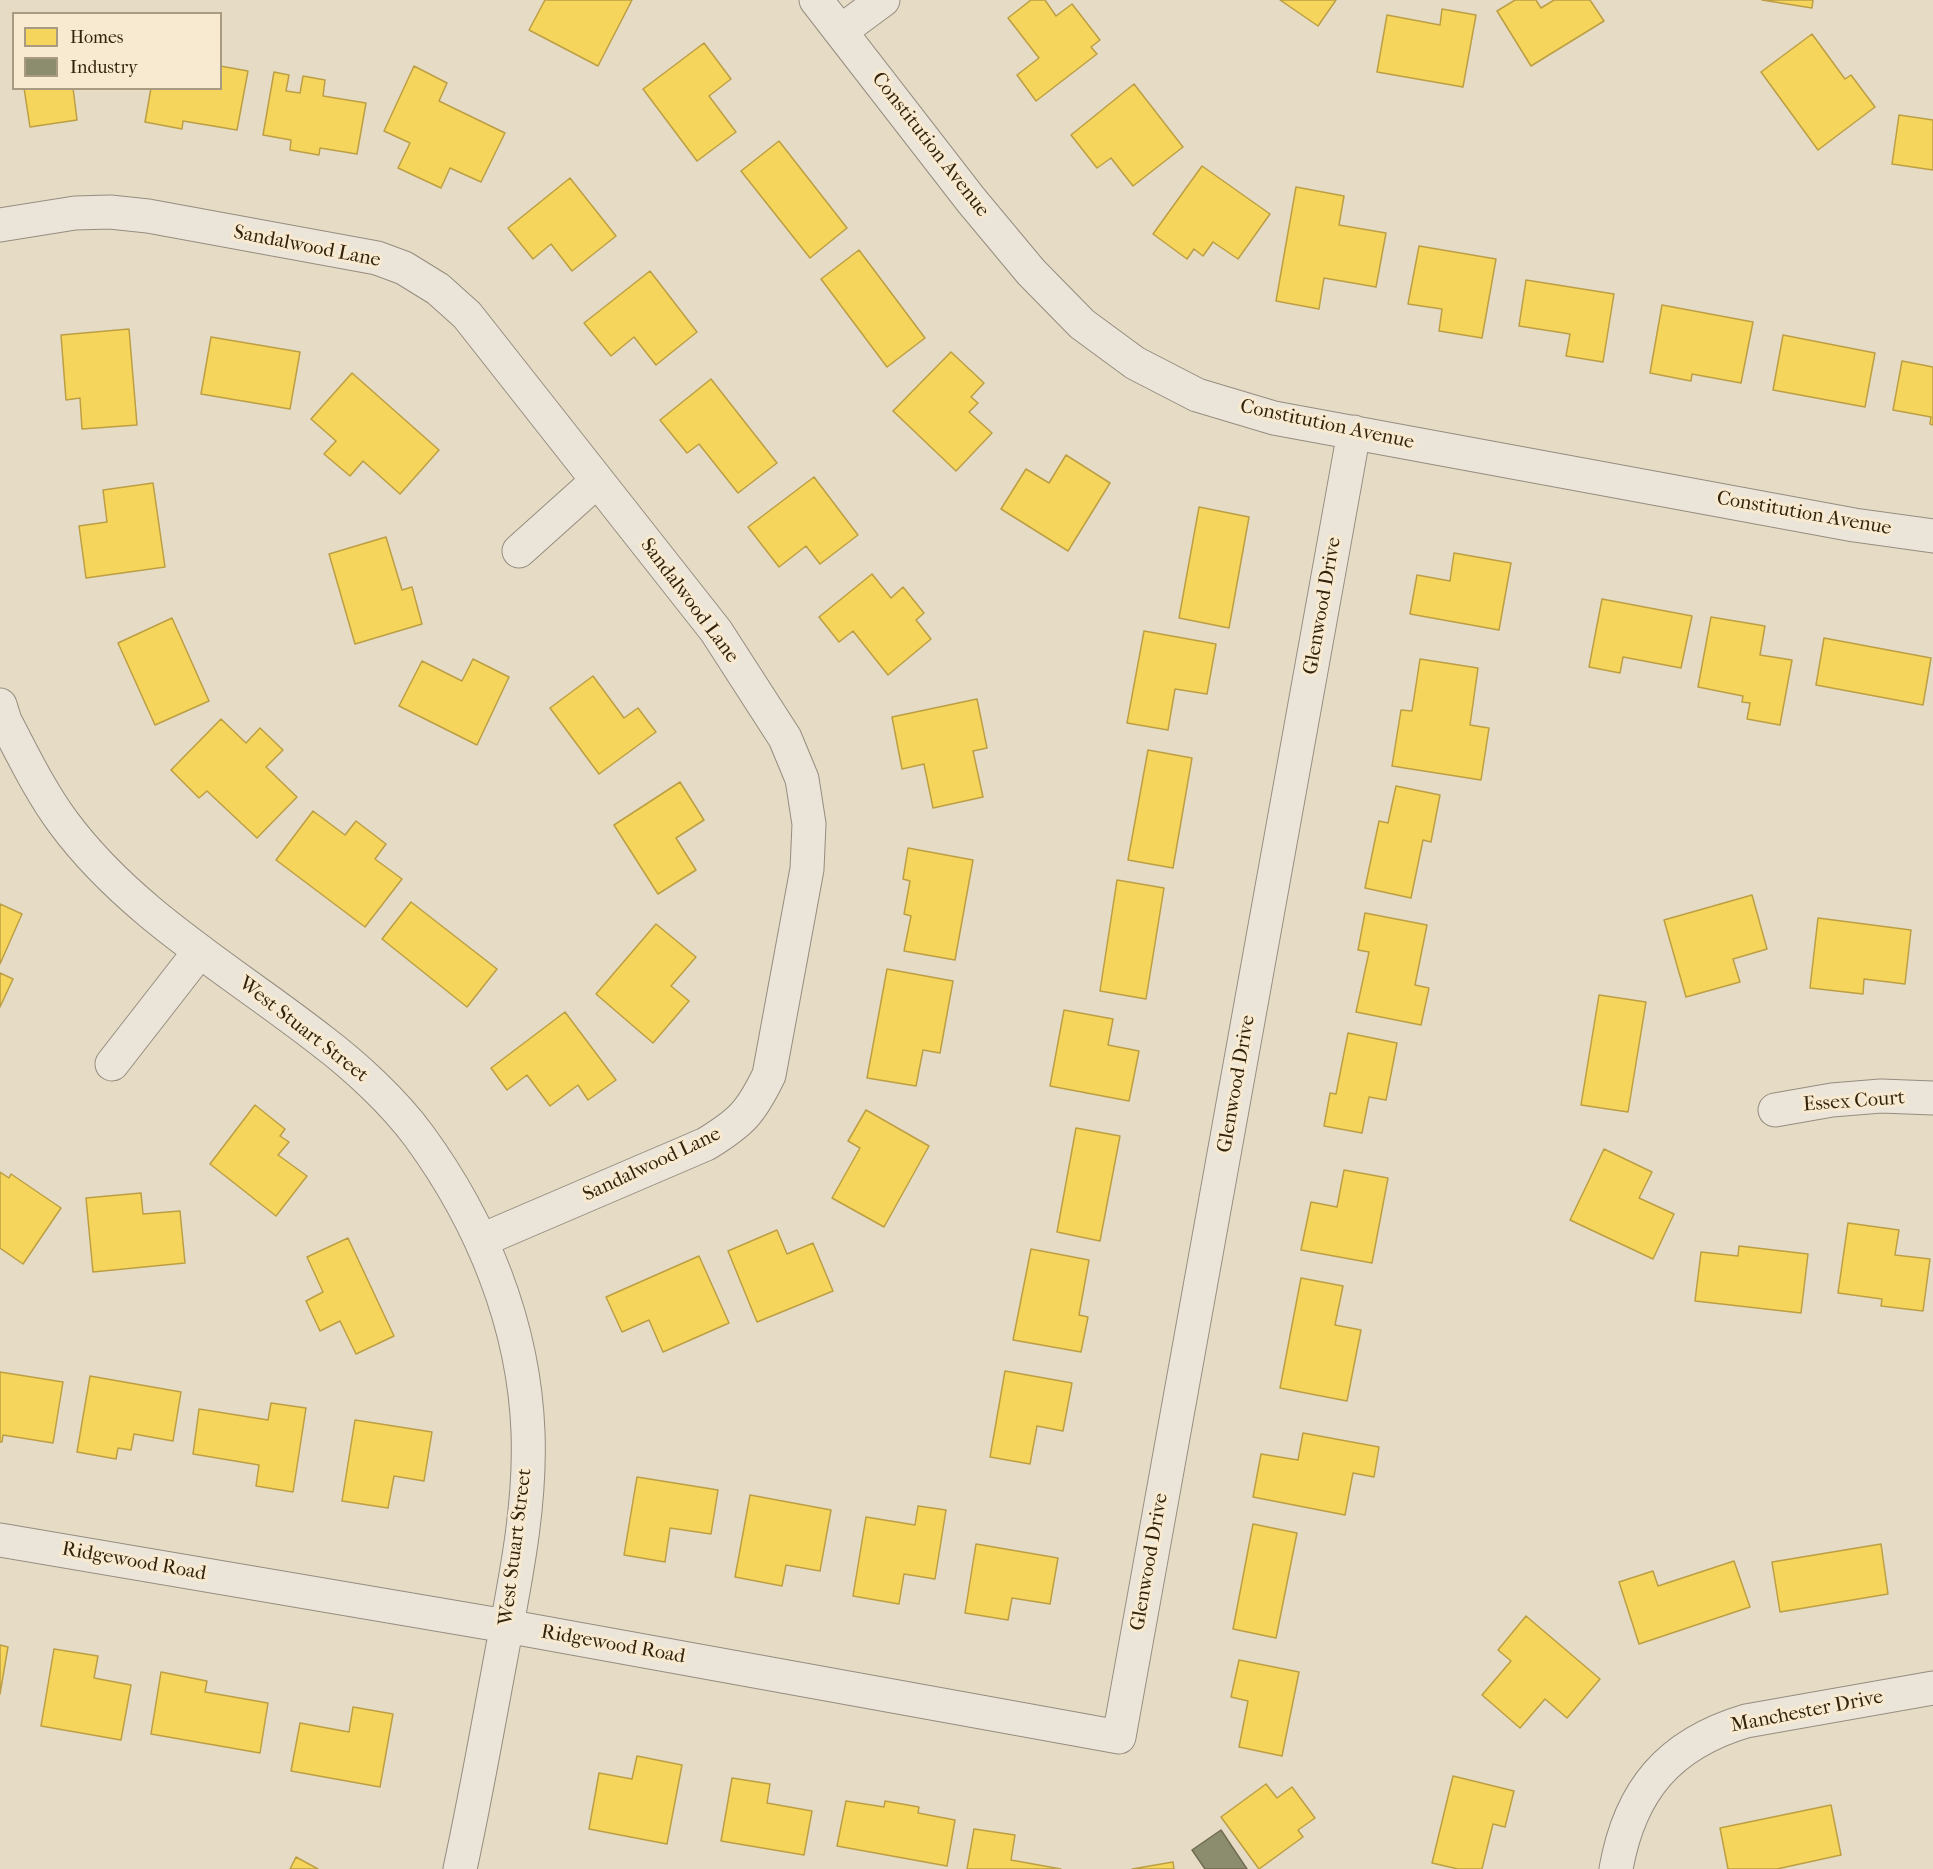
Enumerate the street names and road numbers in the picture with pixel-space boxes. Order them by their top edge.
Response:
street label: Constitution Avenue [866,68,994,222]
street label: Sandalwood Lane [231,221,383,273]
street label: Constitution Avenue [1238,395,1416,455]
street label: Constitution Avenue [1715,487,1893,541]
street label: Sandalwood Lane [634,534,744,668]
street label: Glenwood Drive [1299,535,1347,677]
street label: West Stuart Street [233,972,373,1088]
street label: Glenwood Drive [1213,1013,1261,1155]
street label: Essex Court [1802,1086,1906,1118]
street label: Sandalwood Lane [579,1123,725,1207]
street label: West Stuart Street [494,1467,538,1627]
street label: Glenwood Drive [1126,1491,1174,1633]
street label: Ridgewood Road [60,1538,208,1586]
street label: Ridgewood Road [539,1621,687,1669]
street label: Manchester Drive [1729,1685,1885,1739]

